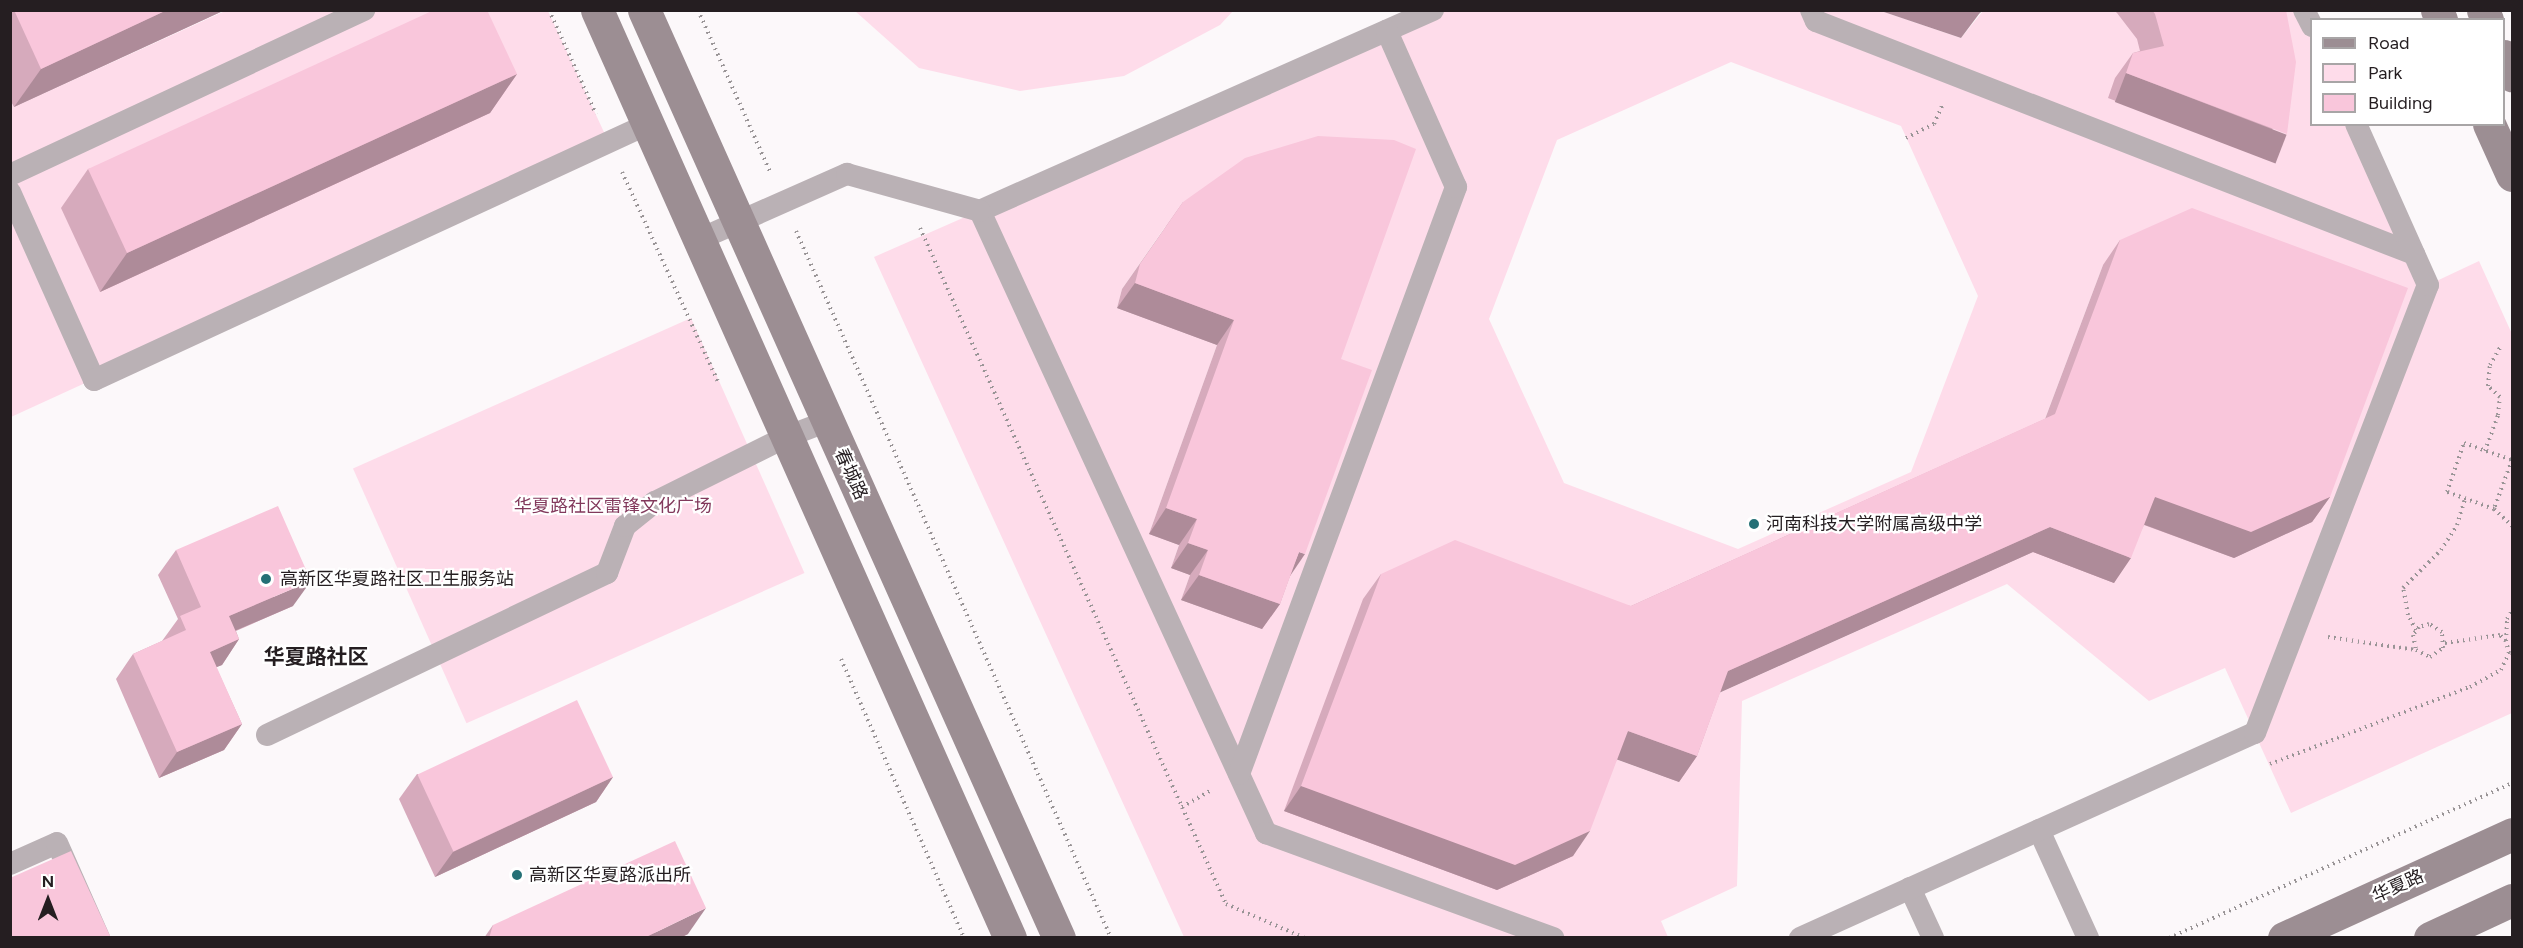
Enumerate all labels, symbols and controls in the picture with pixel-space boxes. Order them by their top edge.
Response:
legend [2310,18,2505,126]
text: Road [2368,32,2409,54]
text: Park [2368,62,2402,84]
text: Building [2368,92,2433,114]
street label: 春城路 [830,445,872,503]
park label: 华夏路社区雷锋文化广场 [514,495,712,517]
place label: 河南科技大学附属高级中学 [1766,513,1982,535]
marker: 河南科技大学附属高级中学 [1747,517,1761,531]
place label: 高新区华夏路社区卫生服务站 [280,568,514,590]
marker: 高新区华夏路社区卫生服务站 [257,570,275,588]
district label: 华夏路社区 [264,644,368,670]
place label: 高新区华夏路派出所 [529,864,691,886]
street label: 华夏路 [2369,865,2427,907]
marker: 高新区华夏路派出所 [510,868,524,882]
north arrow [18,870,78,930]
text: N [42,872,54,891]

